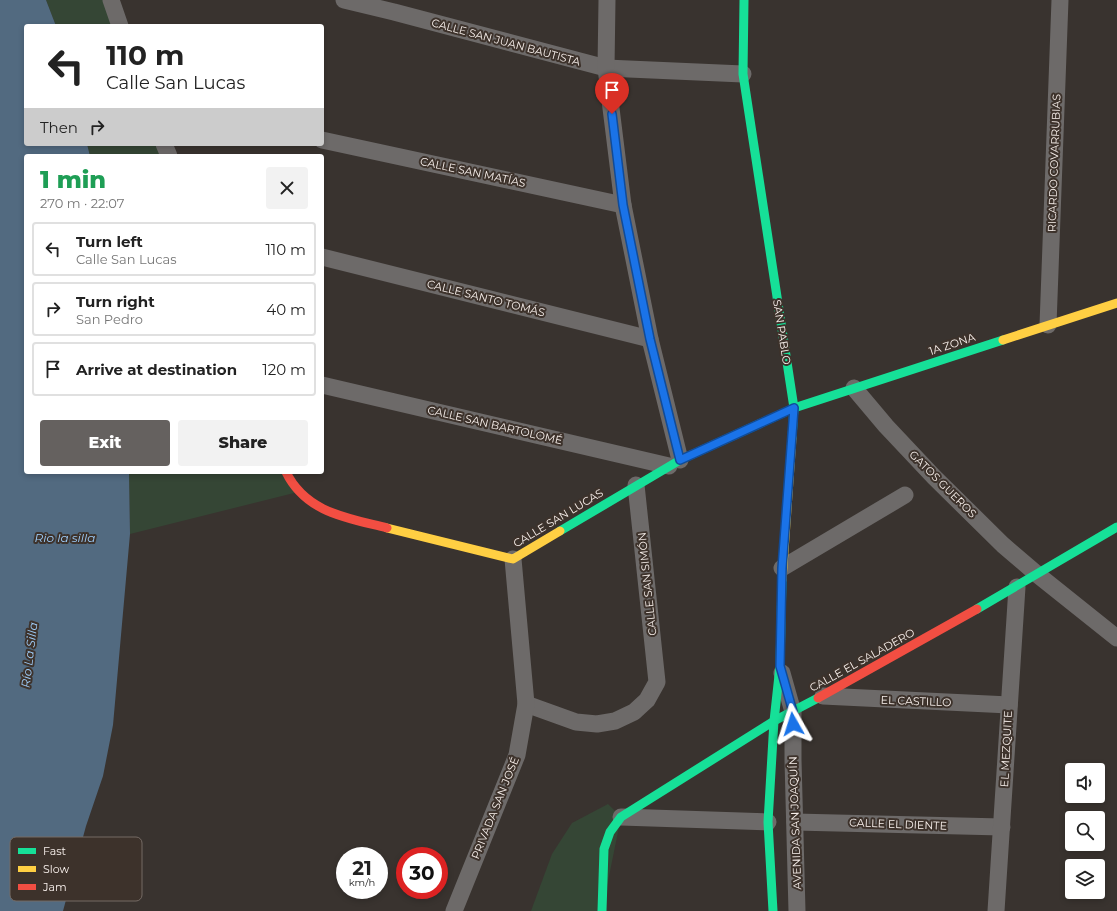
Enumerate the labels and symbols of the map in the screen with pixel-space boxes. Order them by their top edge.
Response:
street label: CALLE SAN JUAN BAUTISTA [430,15,582,69]
pin [595,73,629,114]
street label: RICARDO COVARRUBIAS [1045,93,1063,232]
street label: CALLE SAN MATÍAS [419,154,527,190]
street label: CALLE SANTO TOMÁS [426,277,547,320]
street label: SAN PABLO [770,298,794,366]
street label: 1A ZONA [927,330,977,358]
street label: CALLE SAN BARTOLOMÉ [426,403,564,447]
street label: GATOS GUEROS [906,447,980,521]
street label: CALLE SAN LUCAS [510,485,606,550]
water label: Rio la silla [35,530,95,545]
street label: CALLE SAN SIMÓN [635,532,659,636]
water label: Río La Silla [18,621,40,689]
street label: CALLE EL SALADERO [807,625,917,695]
street label: EL CASTILLO [881,693,951,709]
position arrow [772,703,814,745]
street label: EL MEZQUITE [997,710,1015,788]
street label: PRIVADA SAN JOSÉ [468,755,522,861]
street label: AVENIDA SAN JOAQUÍN [786,756,804,890]
street label: CALLE EL DIENTE [849,815,947,833]
legend [10,837,142,901]
text: Fast [43,844,67,858]
speed limit sign: 30 [396,847,448,899]
text: Slow [43,862,69,876]
text: Jam [42,880,67,894]

